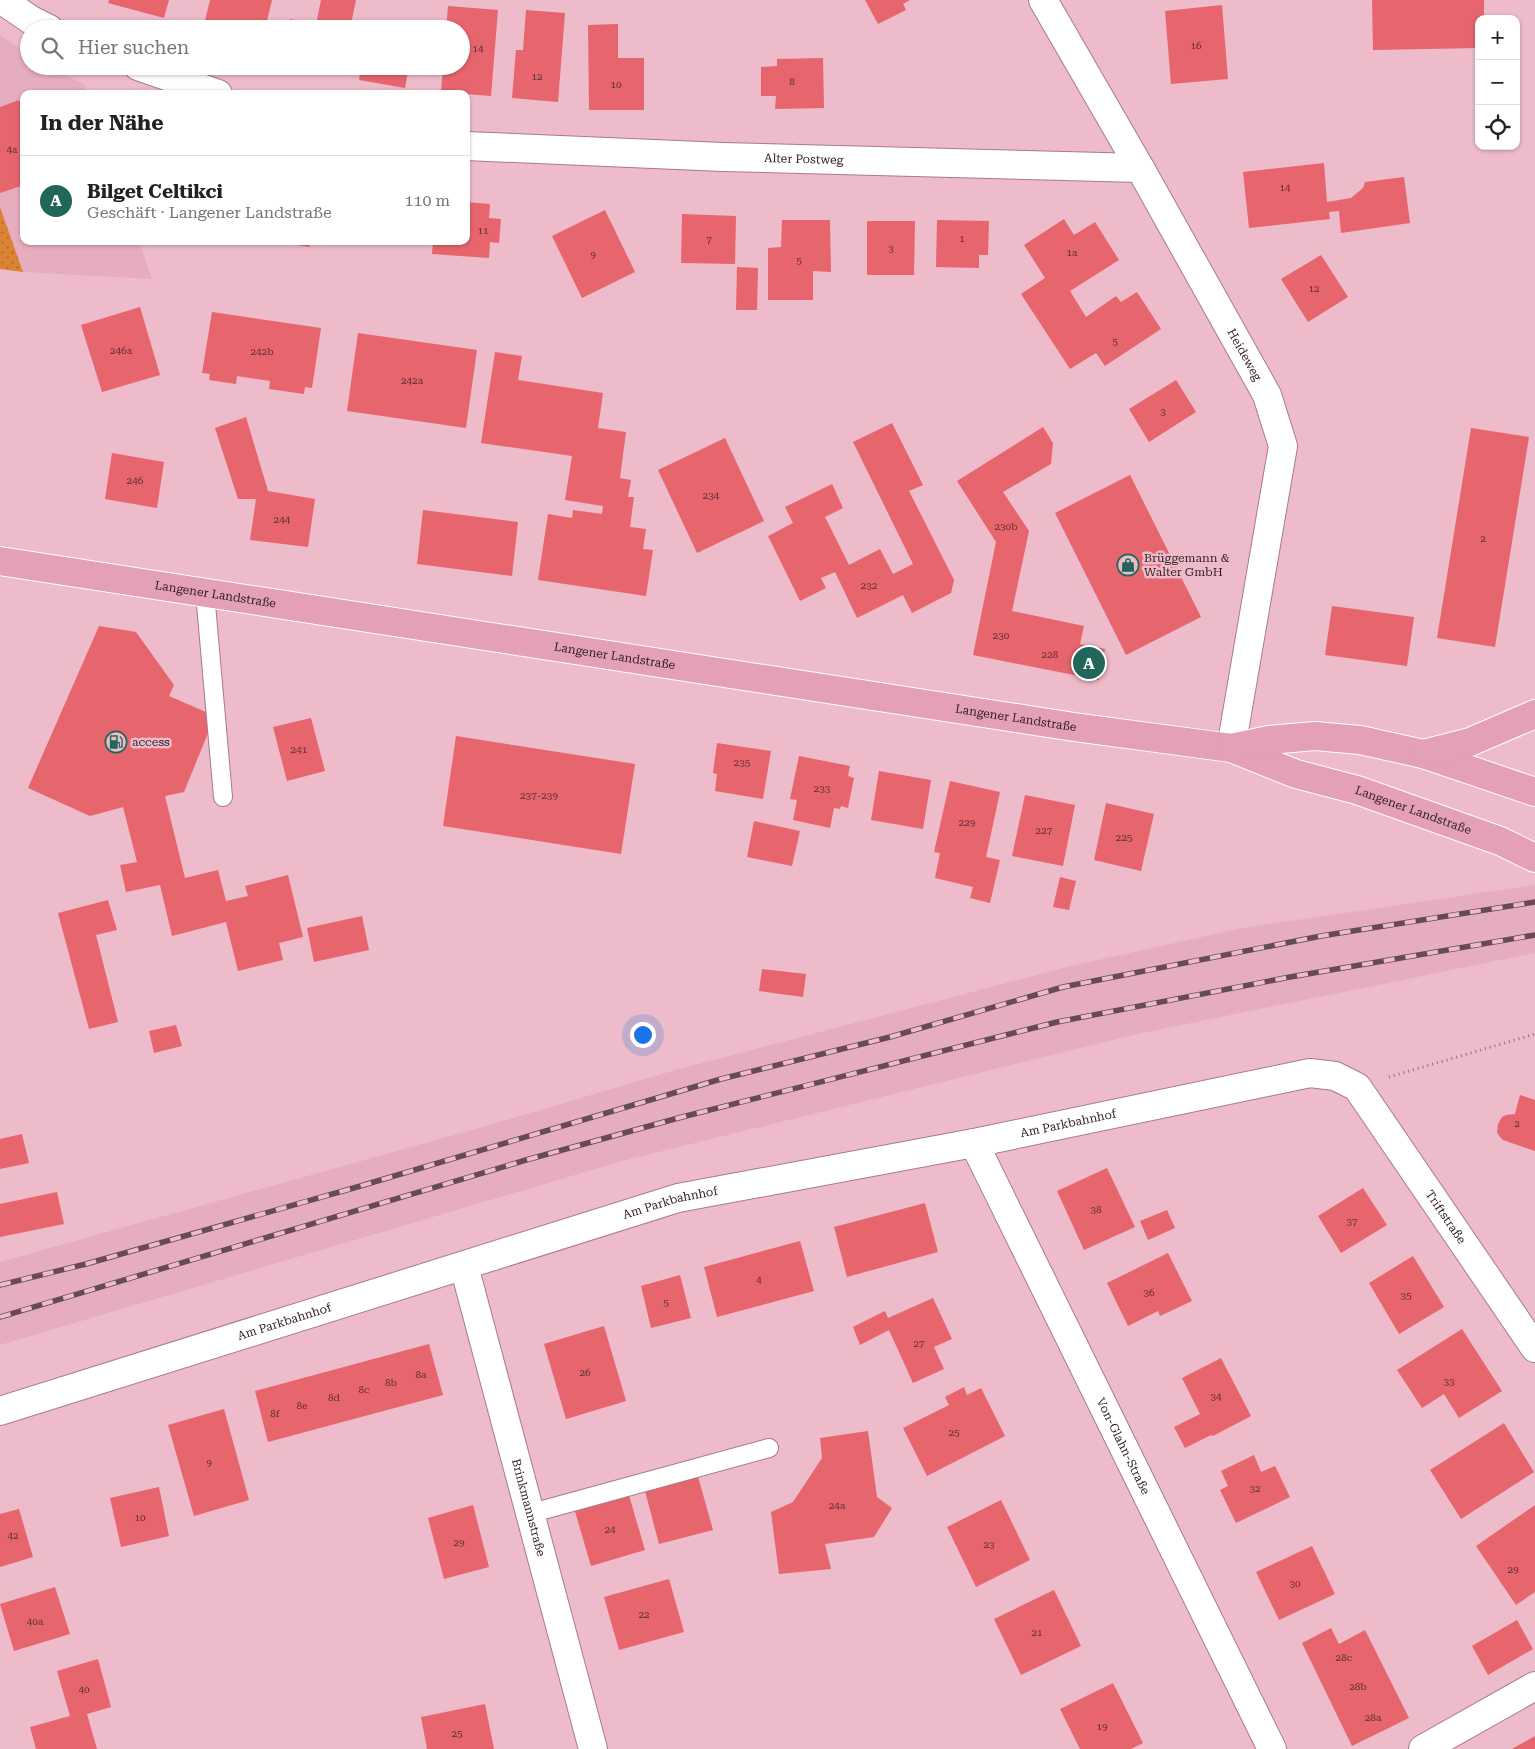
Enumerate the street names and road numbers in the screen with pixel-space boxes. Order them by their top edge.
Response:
street label: Alter Postweg [764,151,844,167]
street label: Heideweg [1224,326,1265,383]
street label: Langener Landstraße [154,578,277,611]
street label: Langener Landstraße [553,640,677,672]
street label: Langener Landstraße [954,702,1078,734]
street label: Langener Landstraße [1353,783,1474,837]
street label: Am Parkbahnhof [1019,1106,1118,1140]
street label: Am Parkbahnhof [621,1184,719,1222]
street label: Triftstraße [1422,1187,1469,1247]
street label: Am Parkbahnhof [236,1300,333,1343]
street label: Von-Glahn-Straße [1094,1396,1153,1497]
street label: Brinkmannstraße [509,1457,548,1558]

